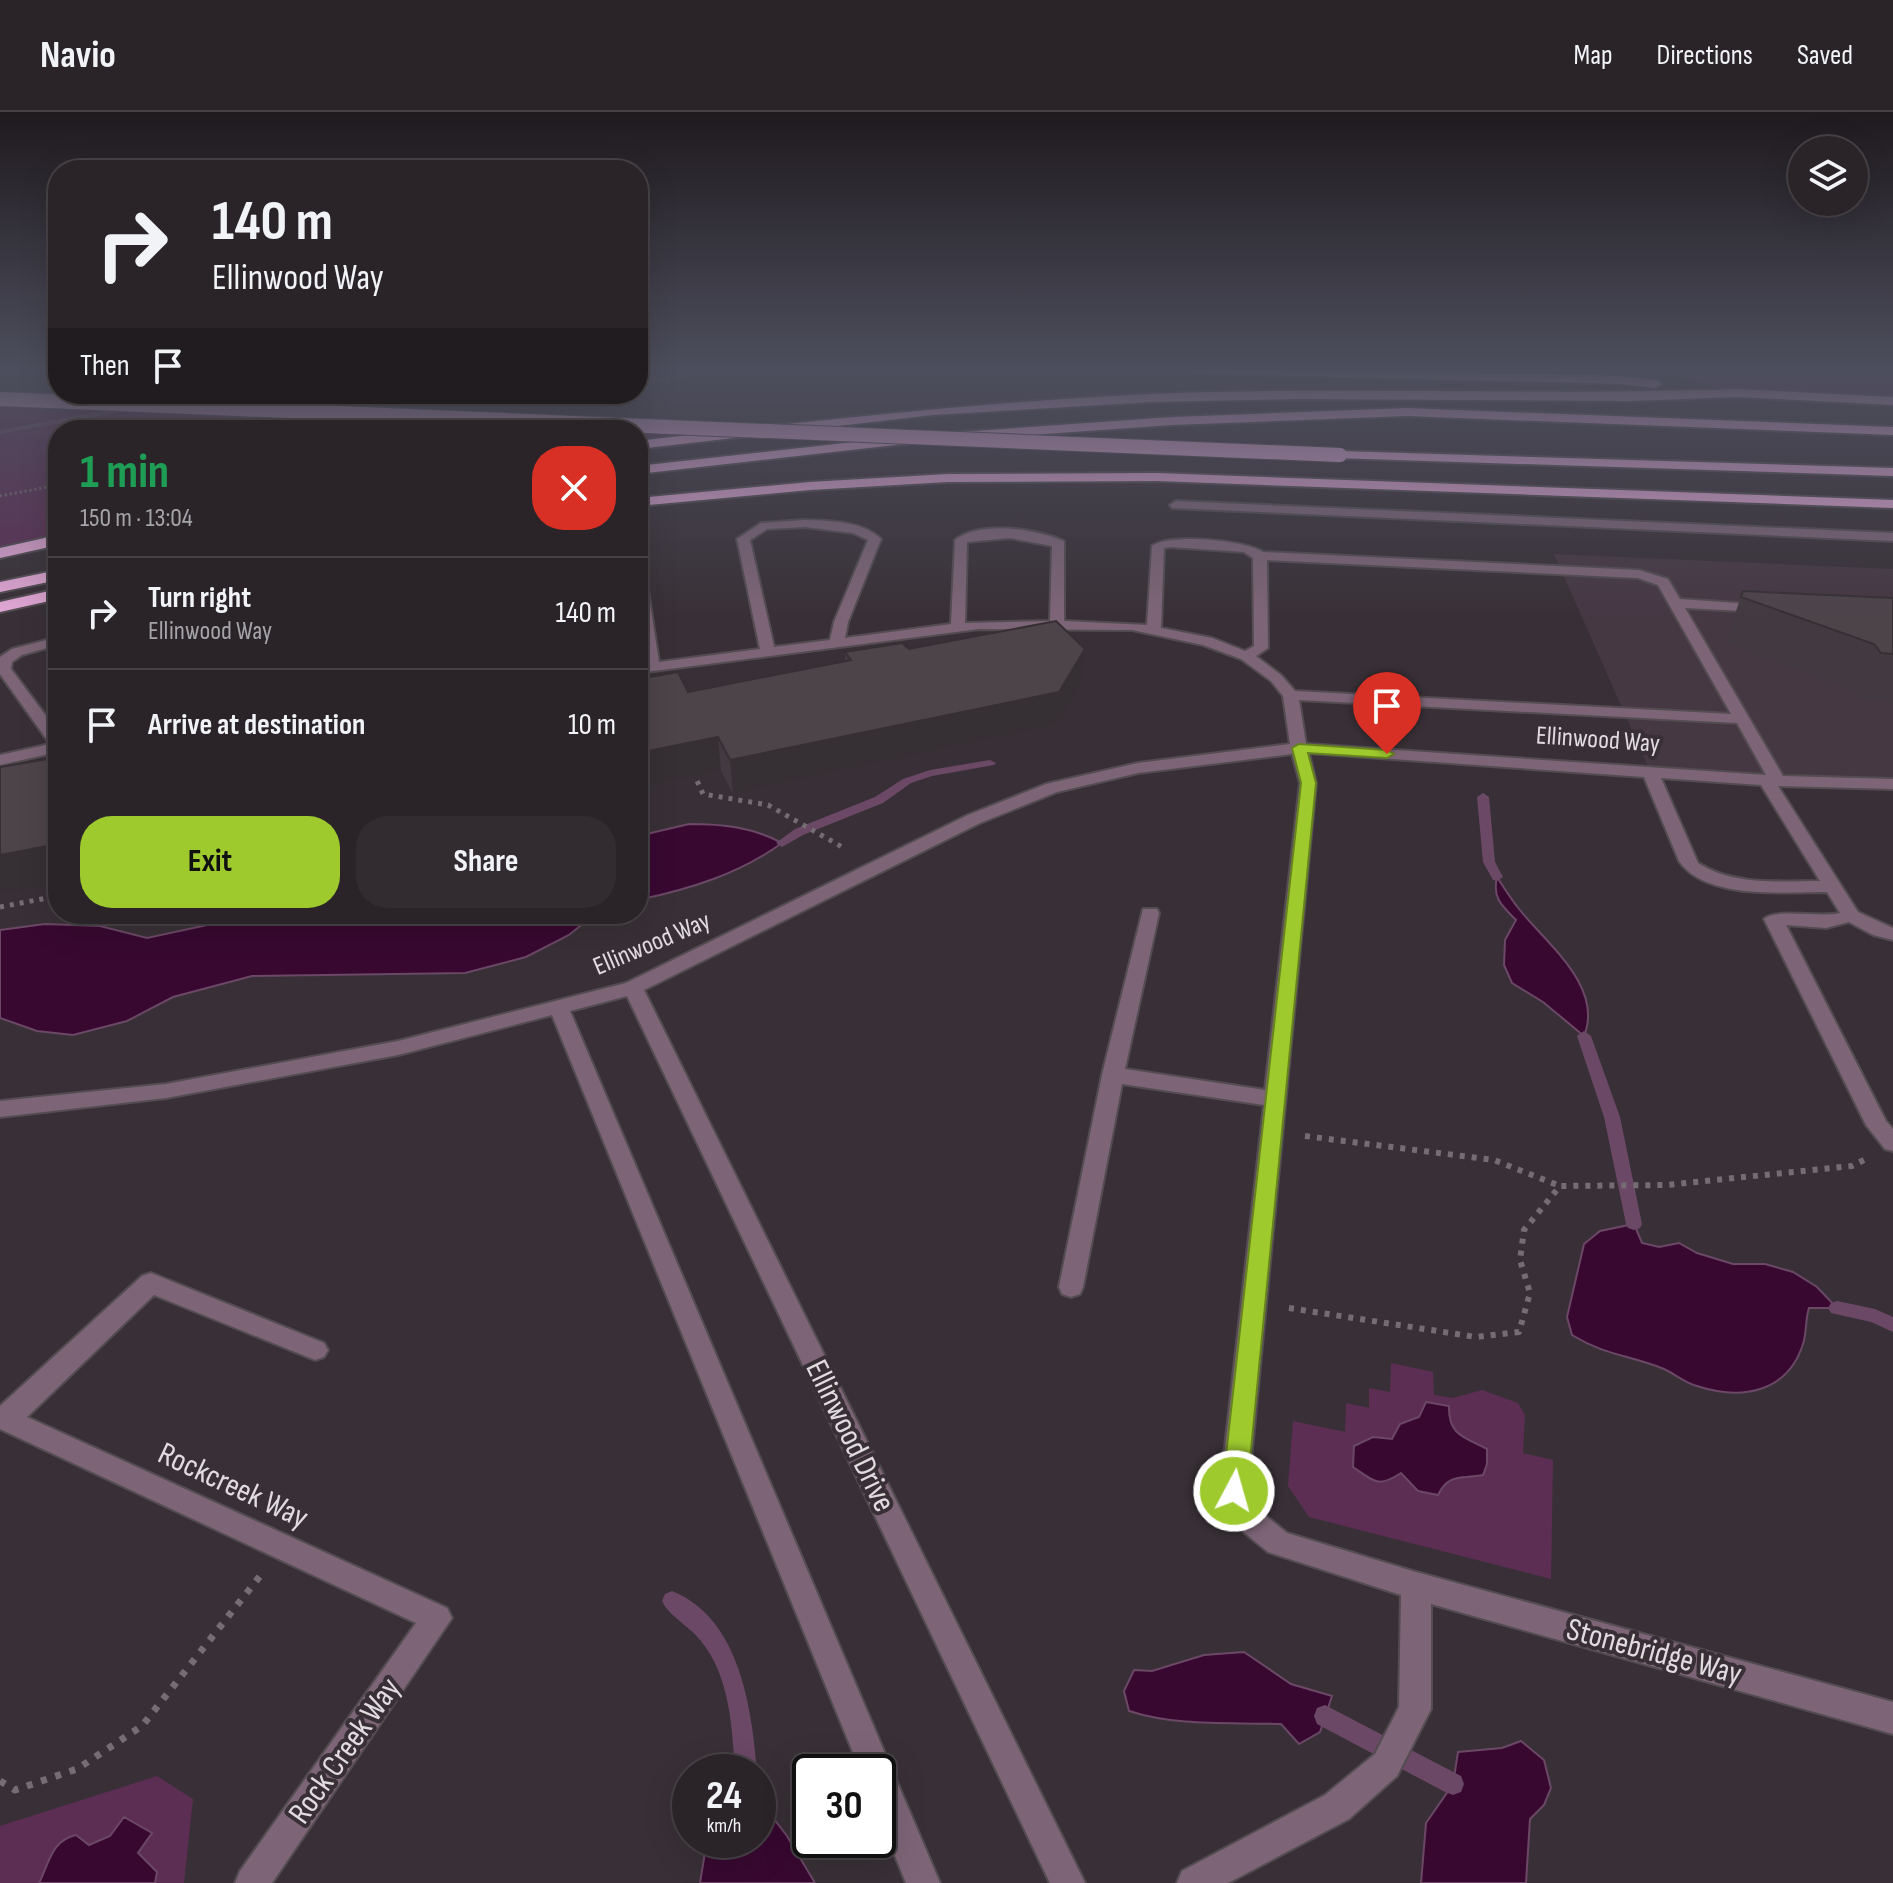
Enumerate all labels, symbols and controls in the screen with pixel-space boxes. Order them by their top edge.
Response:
text: Navio [40,33,116,78]
text: Map [1574,39,1613,72]
text: Directions [1657,39,1753,72]
text: Saved [1797,39,1853,72]
map controls [1788,136,1868,216]
button: layers [1788,136,1868,216]
text: 140 m [212,189,333,256]
icon: right [80,192,184,296]
text: Ellinwood Way [212,257,384,300]
icon: arrive [146,344,190,388]
text: Then [80,348,130,384]
text: 1 min [80,444,169,501]
button: close [532,446,616,530]
text: 150 m · 13:04 [80,503,193,534]
text: Turn right [148,580,251,616]
icon: right [80,591,124,635]
text: 140 m [556,595,616,631]
text: Ellinwood Way [148,616,272,647]
pin [1353,672,1421,754]
icon: arrive [1365,684,1409,728]
icon: arrive [80,703,124,747]
text: Arrive at destination [148,707,365,743]
text: 10 m [568,707,616,743]
street label: Ellinwood Way [1535,720,1661,760]
button: Exit [80,816,340,908]
button: Share [356,816,616,908]
street label: Ellinwood Way [589,906,715,982]
street label: Ellinwood Drive [797,1354,903,1518]
street label: Rockcreek Way [152,1434,314,1538]
position arrow [1192,1449,1276,1533]
street label: Stonebridge Way [1562,1610,1746,1694]
street label: Rock Creek Way [280,1670,410,1832]
speed limit sign: 30 [792,1754,896,1858]
text: 24 [706,1772,742,1820]
text: km/h [707,1814,741,1838]

